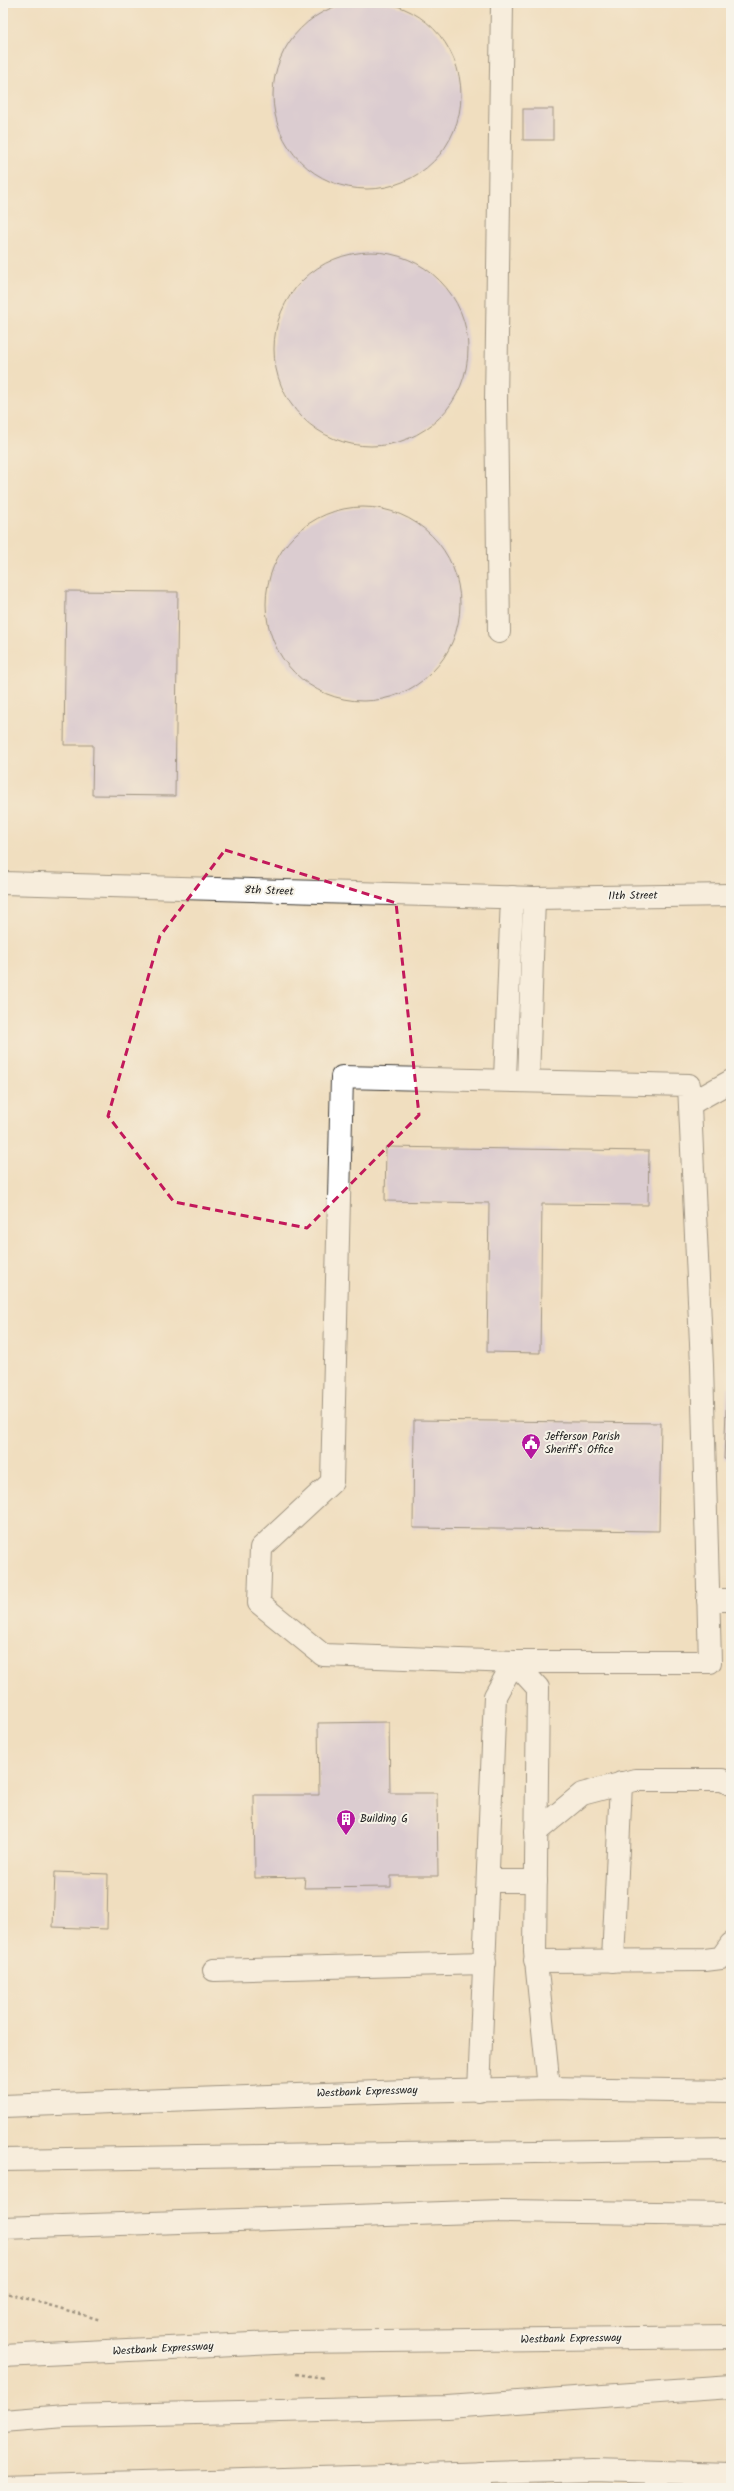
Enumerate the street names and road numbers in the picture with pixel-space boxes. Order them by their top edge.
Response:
street label: 8th Street [244,881,295,901]
street label: 11th Street [608,887,659,905]
street label: Westbank Expressway [316,2081,419,2103]
street label: Westbank Expressway [520,2329,622,2349]
street label: Westbank Expressway [112,2337,215,2361]

